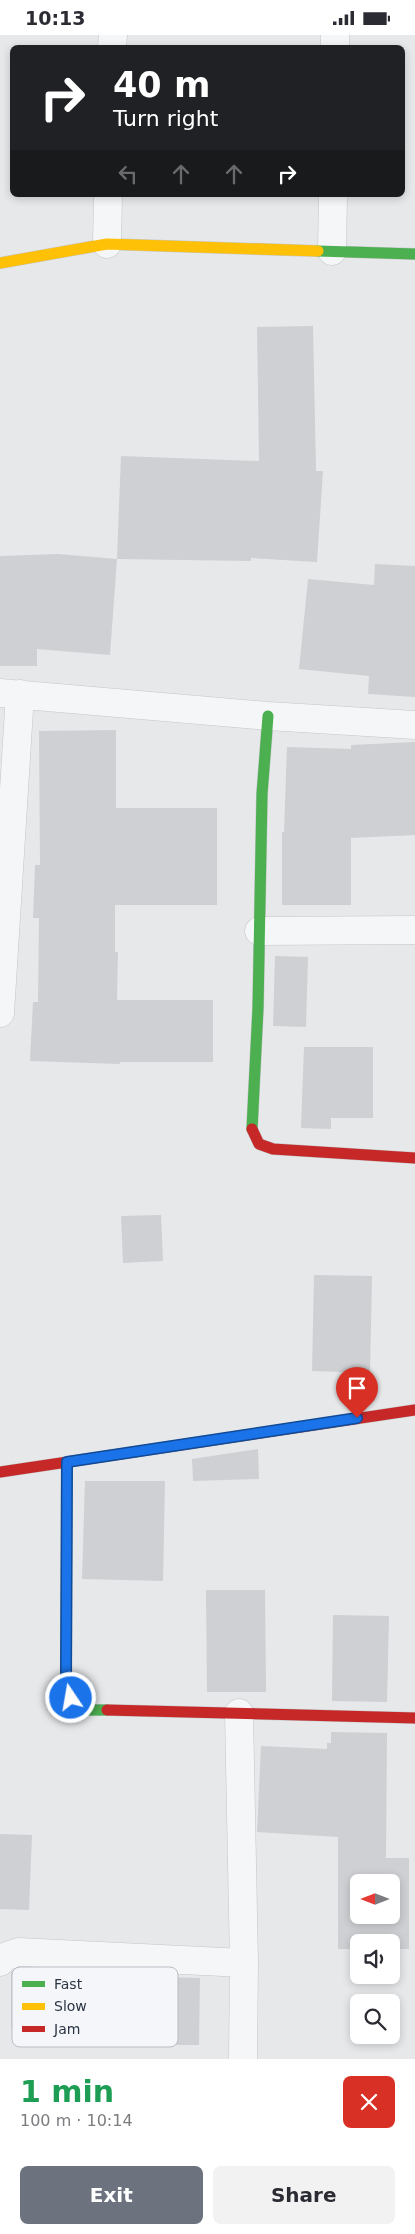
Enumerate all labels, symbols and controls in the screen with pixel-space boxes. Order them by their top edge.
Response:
text: 10:13 [25,7,85,29]
icon: right [30,65,95,130]
text: 40 m [113,65,210,105]
text: Turn right [113,106,218,131]
icon: left [114,160,142,188]
icon: ahead [167,160,195,188]
icon: ahead [220,160,248,188]
icon: right [273,160,301,188]
pin [336,1367,378,1418]
icon: arrive [343,1374,371,1402]
position arrow [44,1671,96,1723]
north arrow [350,1874,400,1924]
map controls [350,1874,400,2044]
button: sound [350,1934,400,1984]
legend [12,1967,178,2047]
text: Fast [54,1976,83,1992]
button: search [350,1994,400,2044]
text: Slow [54,1998,87,2014]
text: Jam [53,2021,80,2037]
text: 1 min [20,2074,114,2109]
button: close [343,2076,395,2128]
text: 100 m · 10:14 [20,2111,133,2130]
button: Exit [20,2166,203,2224]
button: Share [213,2166,395,2224]

